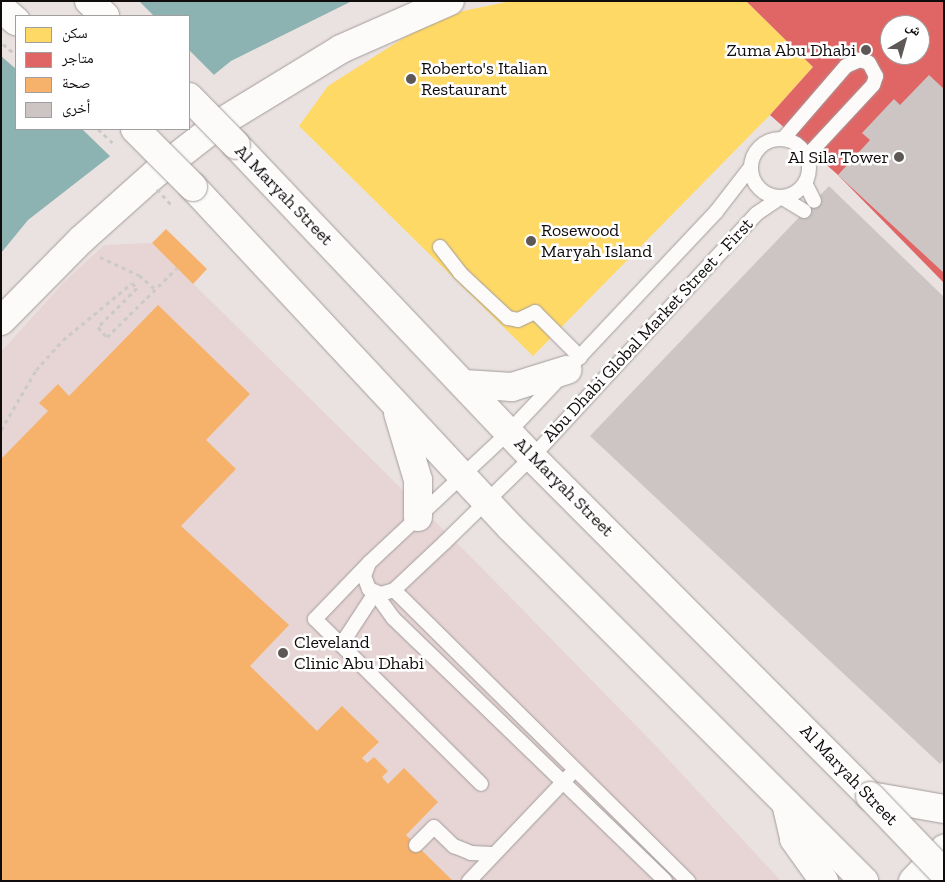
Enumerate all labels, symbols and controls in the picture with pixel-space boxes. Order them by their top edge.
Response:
legend [15,15,190,130]
north arrow [880,15,930,65]
text: ش [903,17,925,40]
text: سكن [62,24,88,42]
place label: Zuma Abu Dhabi [726,39,856,61]
marker: Zuma Abu Dhabi [860,44,872,56]
text: متاجر [62,49,94,67]
place label: Roberto's Italian Restaurant [421,58,548,100]
marker: Roberto's Italian Restaurant [405,73,417,85]
text: صحة [62,74,91,92]
text: أخرى [62,99,90,117]
street label: Al Maryah Street [230,140,338,250]
place label: Al Sila Tower [788,146,889,168]
marker: Al Sila Tower [893,151,905,163]
street label: Abu Dhabi Global Market Street - First [538,214,758,446]
place label: Rosewood Maryah Island [541,220,652,262]
marker: Rosewood Maryah Island [525,235,537,247]
street label: Al Maryah Street [510,433,618,541]
place label: Cleveland Clinic Abu Dhabi [294,632,425,674]
marker: Cleveland Clinic Abu Dhabi [276,646,290,660]
street label: Al Maryah Street [795,720,903,830]

